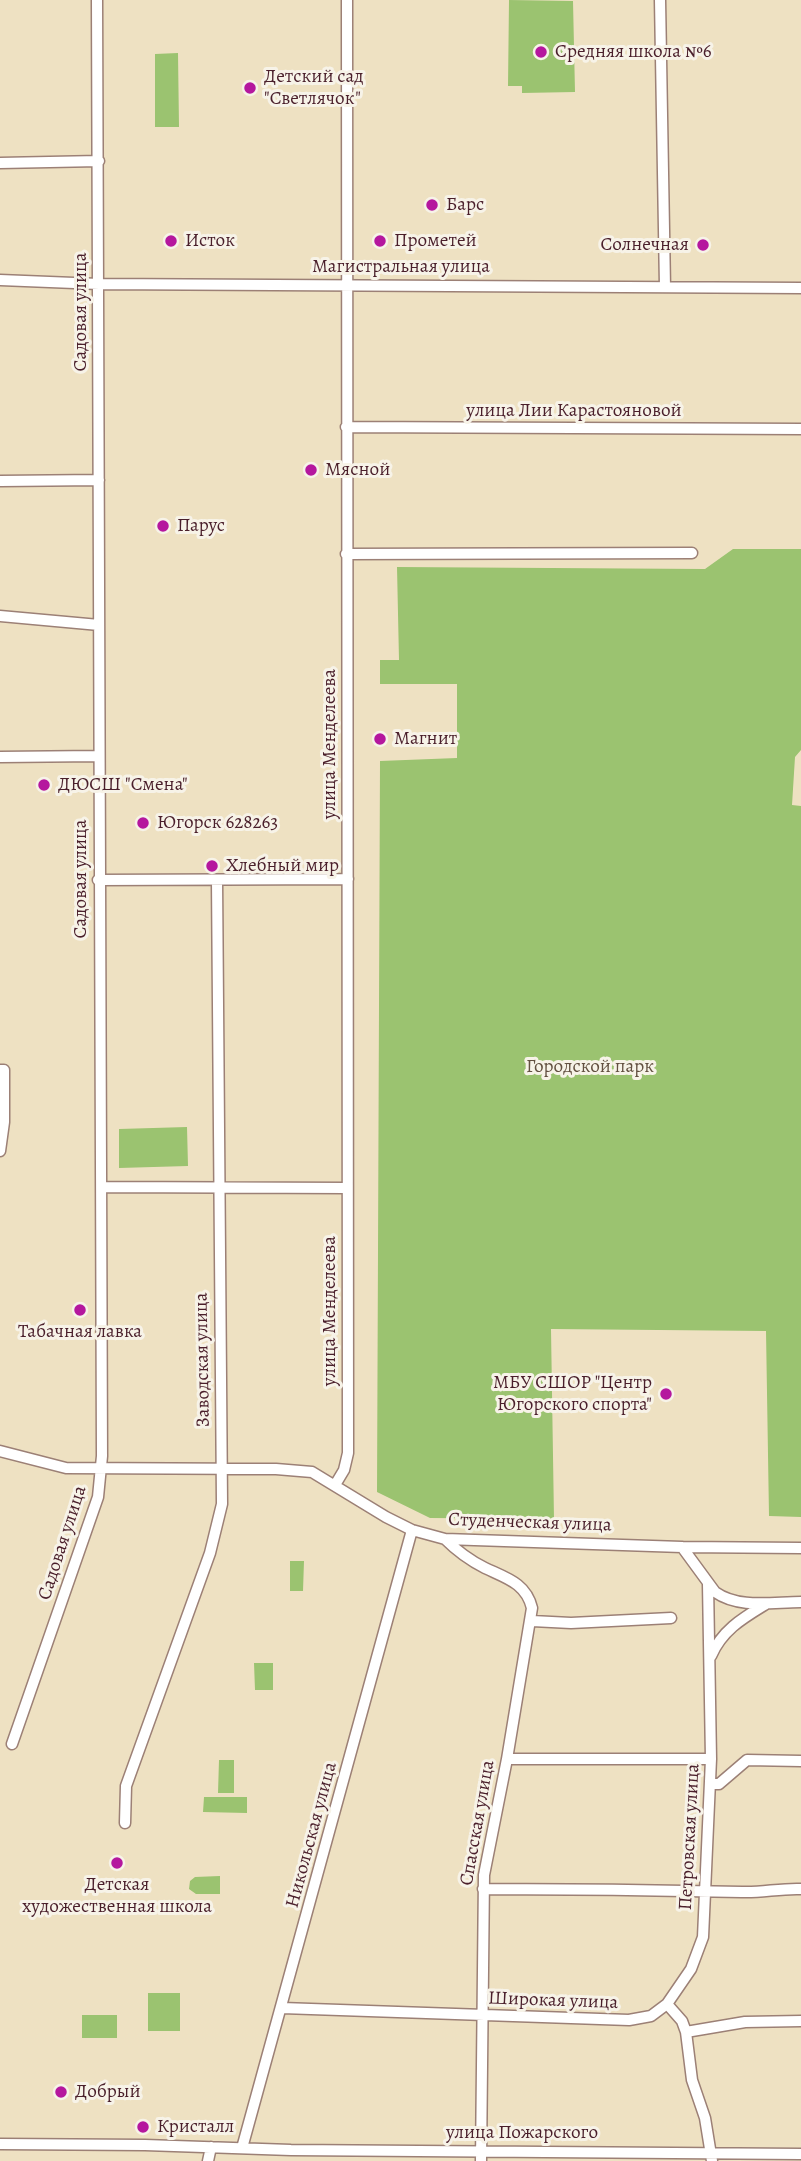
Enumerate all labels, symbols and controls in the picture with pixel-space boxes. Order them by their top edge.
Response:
place label: Средняя школа №6 [555,41,712,63]
marker: Средняя школа №6 [533,44,549,60]
place label: Детский сад "Светлячок" [264,66,363,110]
marker: Детский сад "Светлячок" [242,80,258,96]
place label: Барс [446,194,484,216]
marker: Барс [424,197,440,213]
place label: Исток [185,230,235,252]
place label: Прометей [394,230,477,252]
marker: Исток [163,233,179,249]
marker: Прометей [372,233,388,249]
place label: Солнечная [601,234,689,256]
marker: Солнечная [695,237,711,253]
street label: Садовая улица [70,253,92,371]
street label: Магистральная улица [312,256,490,278]
street label: улица Лии Карастояновой [466,400,682,422]
place label: Мясной [325,459,390,481]
marker: Мясной [303,462,319,478]
place label: Парус [177,515,225,537]
marker: Парус [155,518,171,534]
street label: улица Менделеева [319,669,341,819]
place label: Магнит [394,728,457,750]
marker: Магнит [372,731,388,747]
place label: ДЮСШ "Смена" [58,774,188,796]
marker: ДЮСШ "Смена" [36,777,52,793]
place label: Югорск 628263 [157,812,278,834]
marker: Югорск 628263 [135,815,151,831]
street label: Садовая улица [70,820,92,938]
place label: Хлебный мир [226,855,339,877]
marker: Хлебный мир [204,858,220,874]
park label: Городской парк [526,1056,654,1078]
street label: улица Менделеева [319,1236,341,1386]
street label: Заводская улица [190,1292,216,1428]
marker: Табачная лавка [72,1302,88,1318]
place label: Табачная лавка [18,1321,142,1343]
place label: МБУ СШОР "Центр Югорского спорта" [493,1372,652,1416]
marker: МБУ СШОР "Центр Югорского спорта" [658,1386,674,1402]
street label: Садовая улица [34,1483,92,1603]
street label: Студенческая улица [448,1509,612,1537]
street label: Спасская улица [456,1759,500,1887]
street label: Никольская улица [282,1760,342,1910]
street label: Петровская улица [675,1763,705,1911]
marker: Детская художественная школа [109,1855,125,1871]
place label: Детская художественная школа [22,1874,212,1918]
street label: Широкая улица [487,1987,619,2015]
place label: Добрый [75,2081,141,2103]
marker: Добрый [53,2084,69,2100]
place label: Кристалл [157,2116,234,2138]
marker: Кристалл [135,2119,151,2135]
street label: улица Пожарского [446,2122,598,2144]

